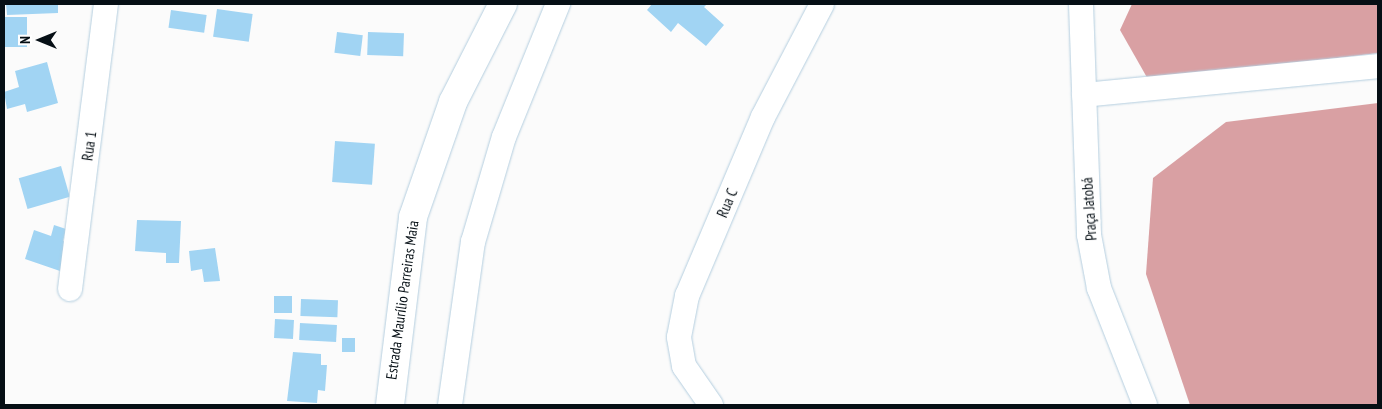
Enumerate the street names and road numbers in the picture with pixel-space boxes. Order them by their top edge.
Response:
street label: Rua 1 [78,130,100,162]
street label: Praça Jatobá [1078,177,1100,241]
street label: Rua C [713,186,741,220]
street label: Estrada Maurílio Parreiras Maia [382,219,422,381]

